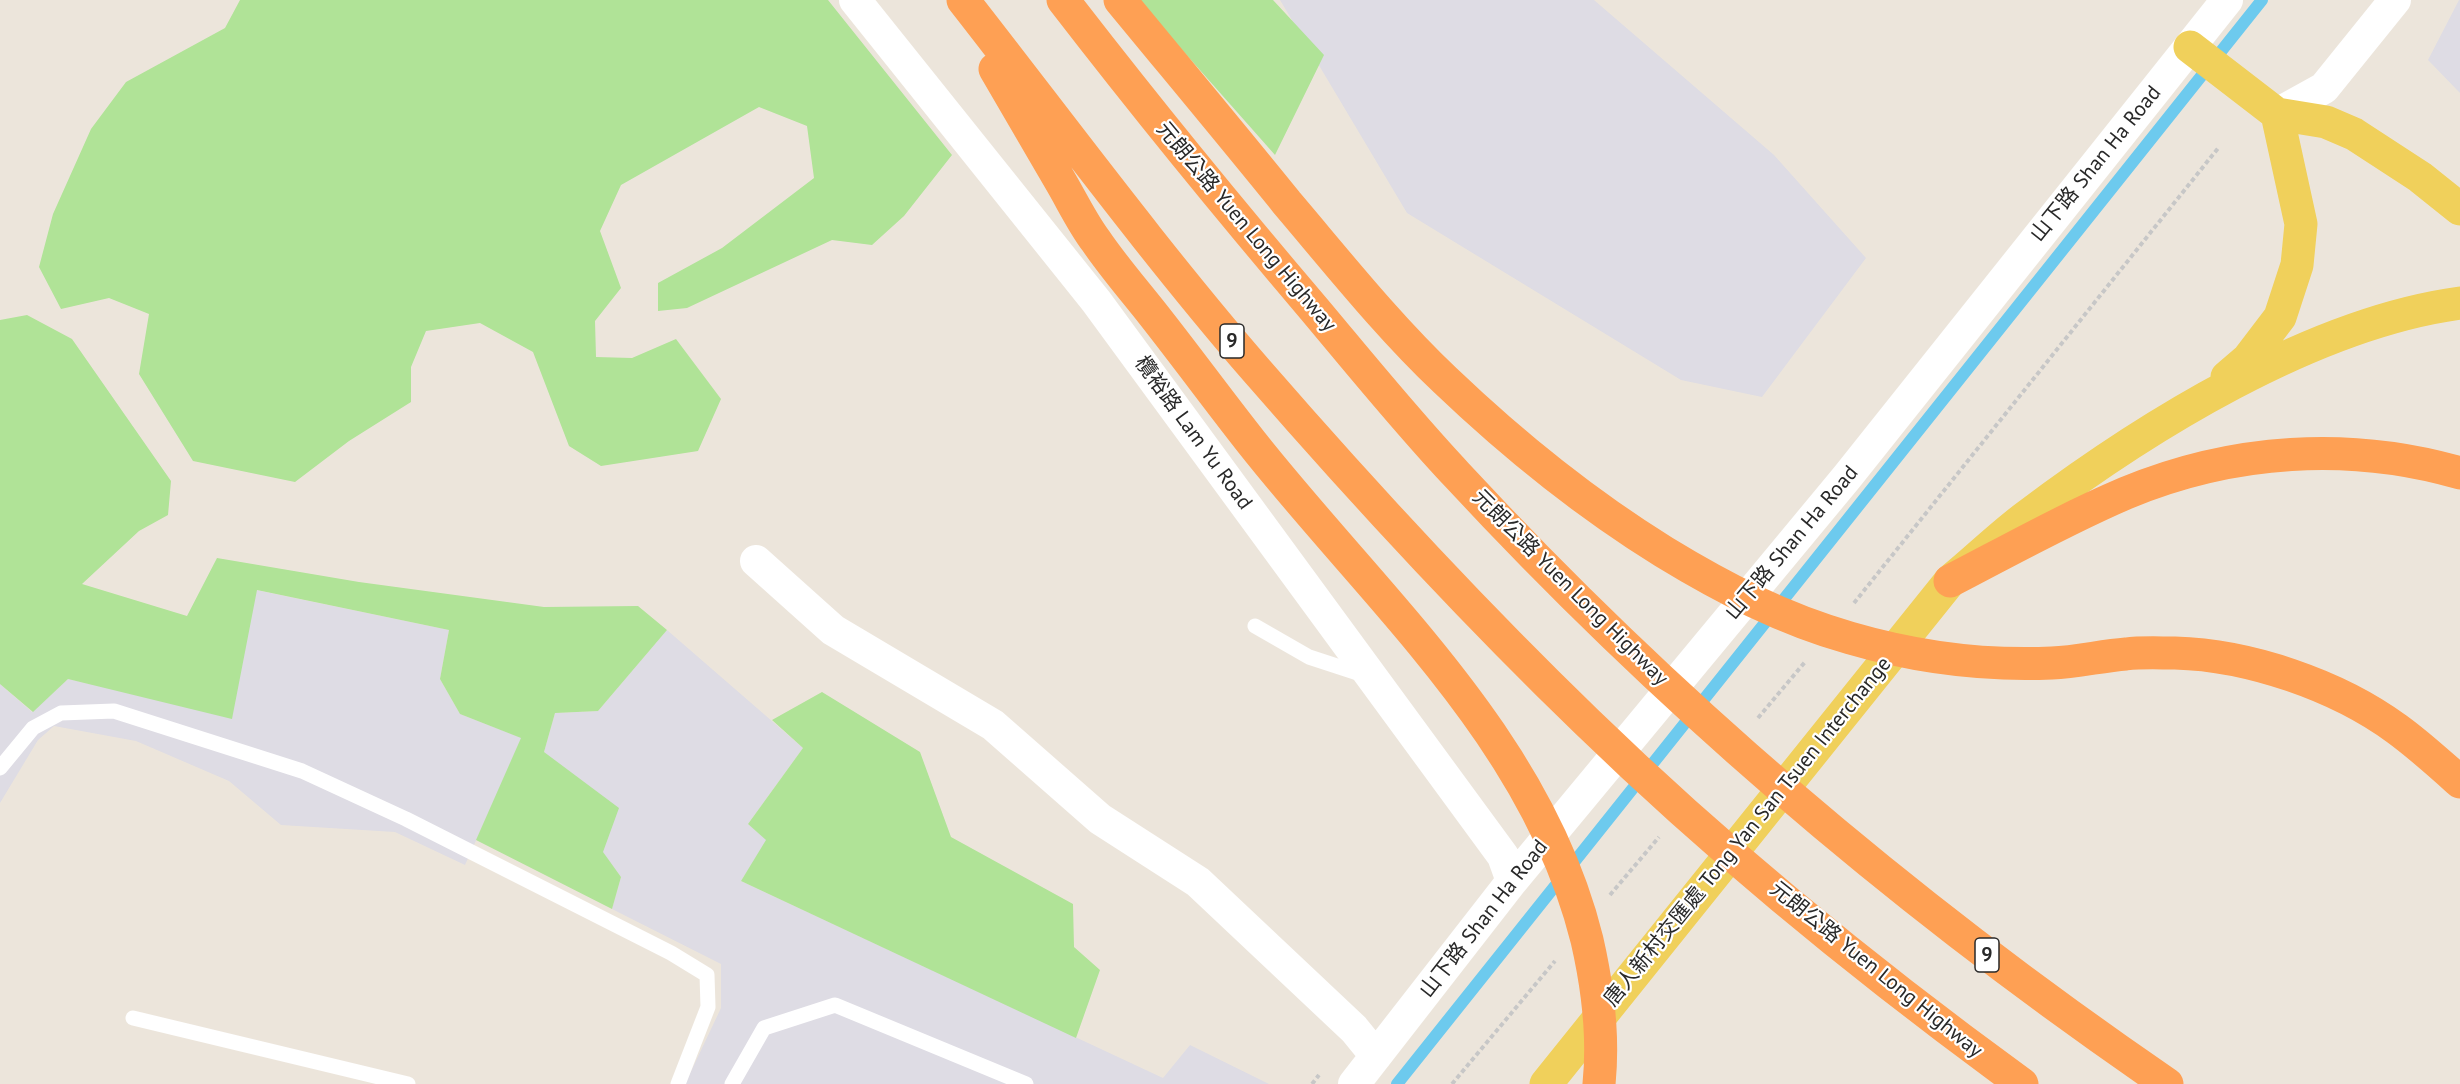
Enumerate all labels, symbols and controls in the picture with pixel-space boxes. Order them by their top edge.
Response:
street label: 山下路 Shan Ha Road [2025,81,2167,247]
street label: 元朗公路 Yuen Long Highway [1151,117,1341,337]
road number: 9 [1220,324,1244,358]
street label: 欖裕路 Lam Yu Road [1129,351,1257,515]
street label: 山下路 Shan Ha Road [1720,461,1864,625]
street label: 元朗公路 Yuen Long Highway [1467,485,1673,691]
street label: 唐人新村交匯處 Tong Yan San Tsuen Interchange [1599,652,1897,1012]
street label: 山下路 Shan Ha Road [1415,835,1553,1003]
street label: 元朗公路 Yuen Long Highway [1765,876,1987,1064]
road number: 9 [1975,938,1999,972]

